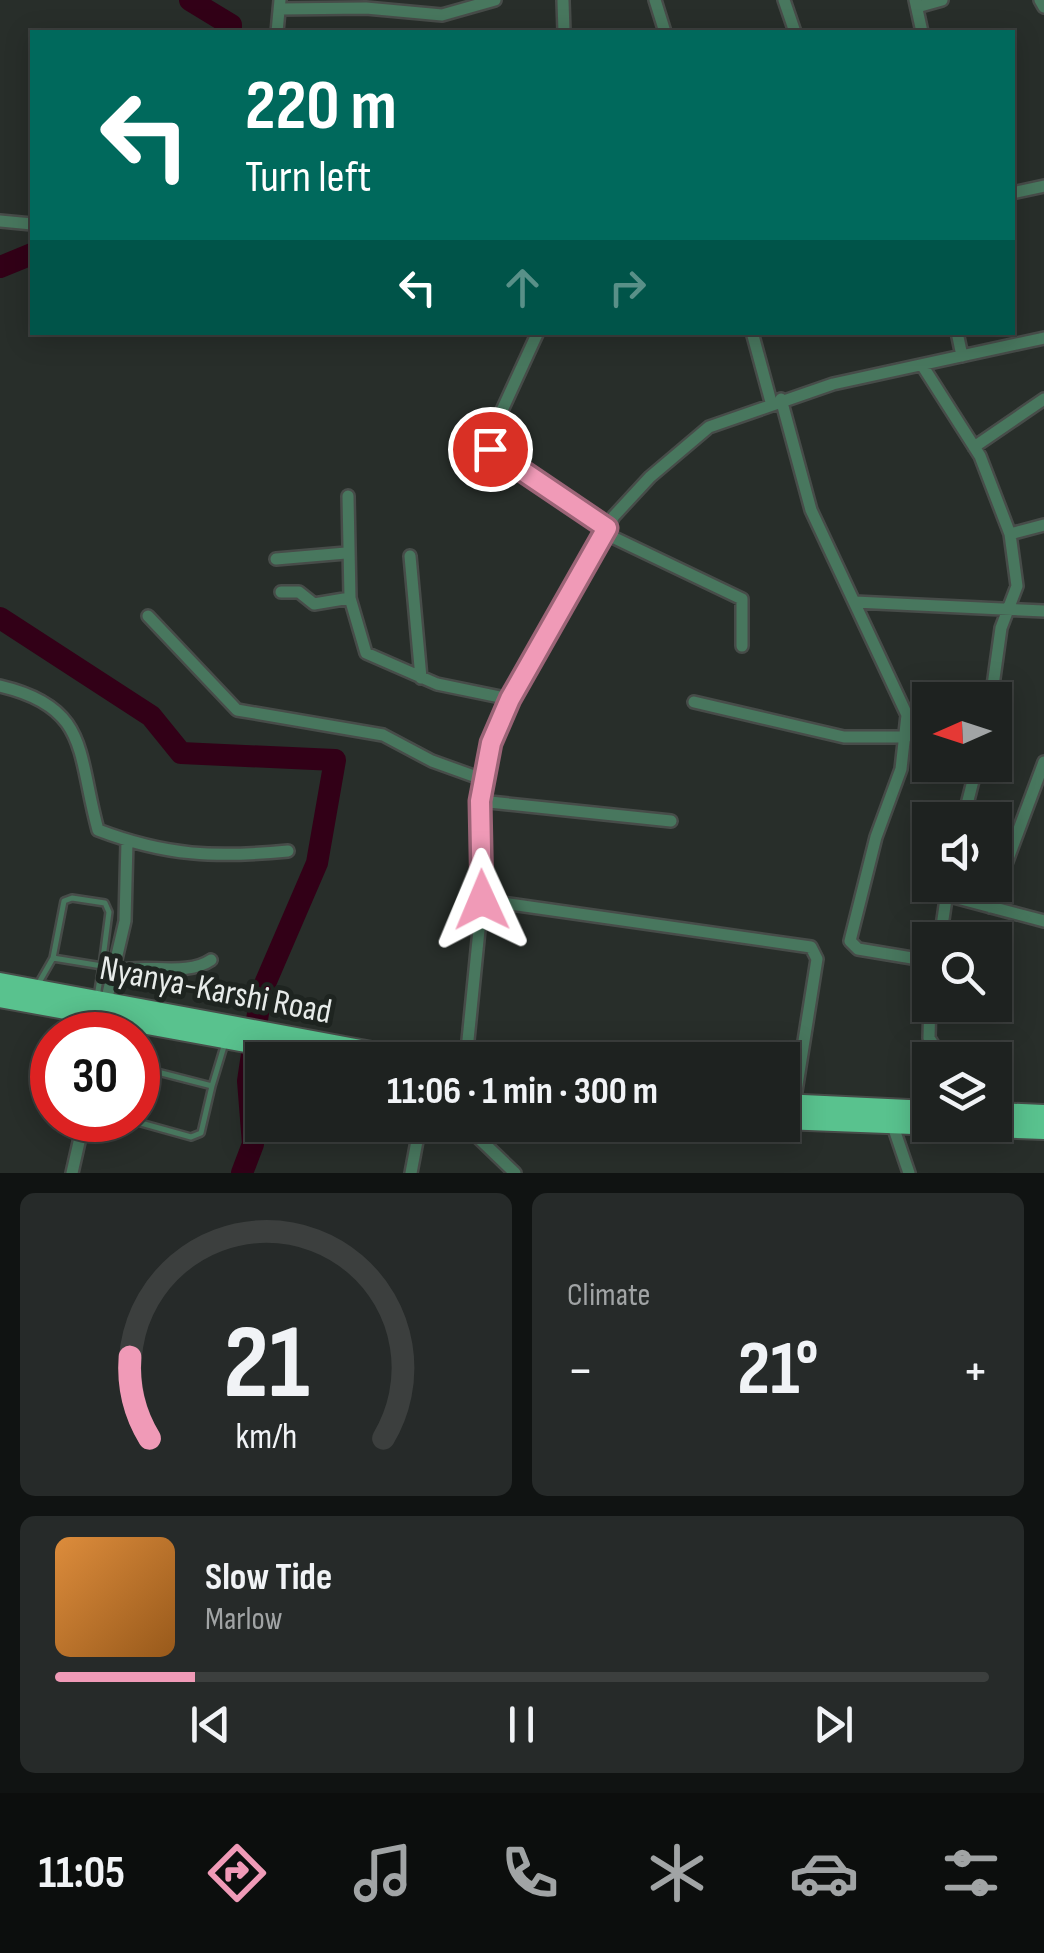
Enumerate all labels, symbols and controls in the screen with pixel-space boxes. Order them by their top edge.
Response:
text: 220 m [245,65,397,149]
icon: left [80,70,210,200]
text: Turn left [245,150,371,205]
icon: left [390,260,445,315]
icon: ahead [495,260,550,315]
icon: right [600,260,655,315]
pin [448,407,533,492]
icon: arrive [463,422,518,477]
north arrow [912,682,1012,782]
map controls [912,682,1012,1142]
button: sound [912,802,1012,902]
position arrow [430,848,534,952]
button: search [912,922,1012,1022]
street label: Nyanya-Karshi Road [96,947,335,1034]
speed limit sign: 30 [30,1012,160,1142]
button: layers [912,1042,1012,1142]
text: 11:06 · 1 min · 300 m [387,1069,658,1114]
text: Climate [567,1276,650,1315]
text: 21 [223,1302,309,1427]
text: 21° [737,1325,819,1416]
text: − [567,1338,594,1405]
text: + [962,1338,989,1405]
text: km/h [235,1416,297,1459]
text: Slow Tide [205,1555,332,1600]
text: Marlow [205,1600,283,1639]
icon: previous [183,1697,238,1752]
icon: pause [494,1697,549,1752]
icon: next [806,1697,861,1752]
icon: directions [202,1838,272,1908]
icon: music [348,1838,418,1908]
icon: phone [495,1838,565,1908]
icon: climate [642,1838,712,1908]
icon: car [789,1838,859,1908]
icon: filters [936,1838,1006,1908]
text: 11:05 [38,1846,125,1901]

